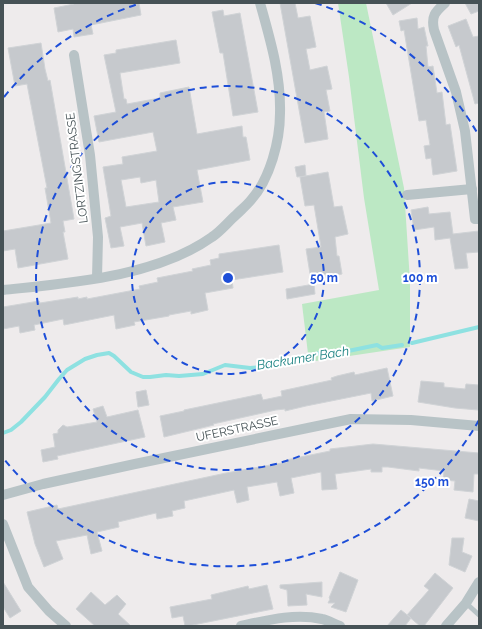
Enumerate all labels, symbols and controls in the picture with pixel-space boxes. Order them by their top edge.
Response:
street label: LORTZINGSTRASSE [63,112,91,224]
centre of rings [221,271,235,285]
text: 50 m [310,271,338,285]
text: 100 m [403,271,437,285]
water label: Backumer Bach [256,343,350,373]
street label: UFERSTRASSE [195,413,279,445]
text: 150 m [415,475,449,489]

